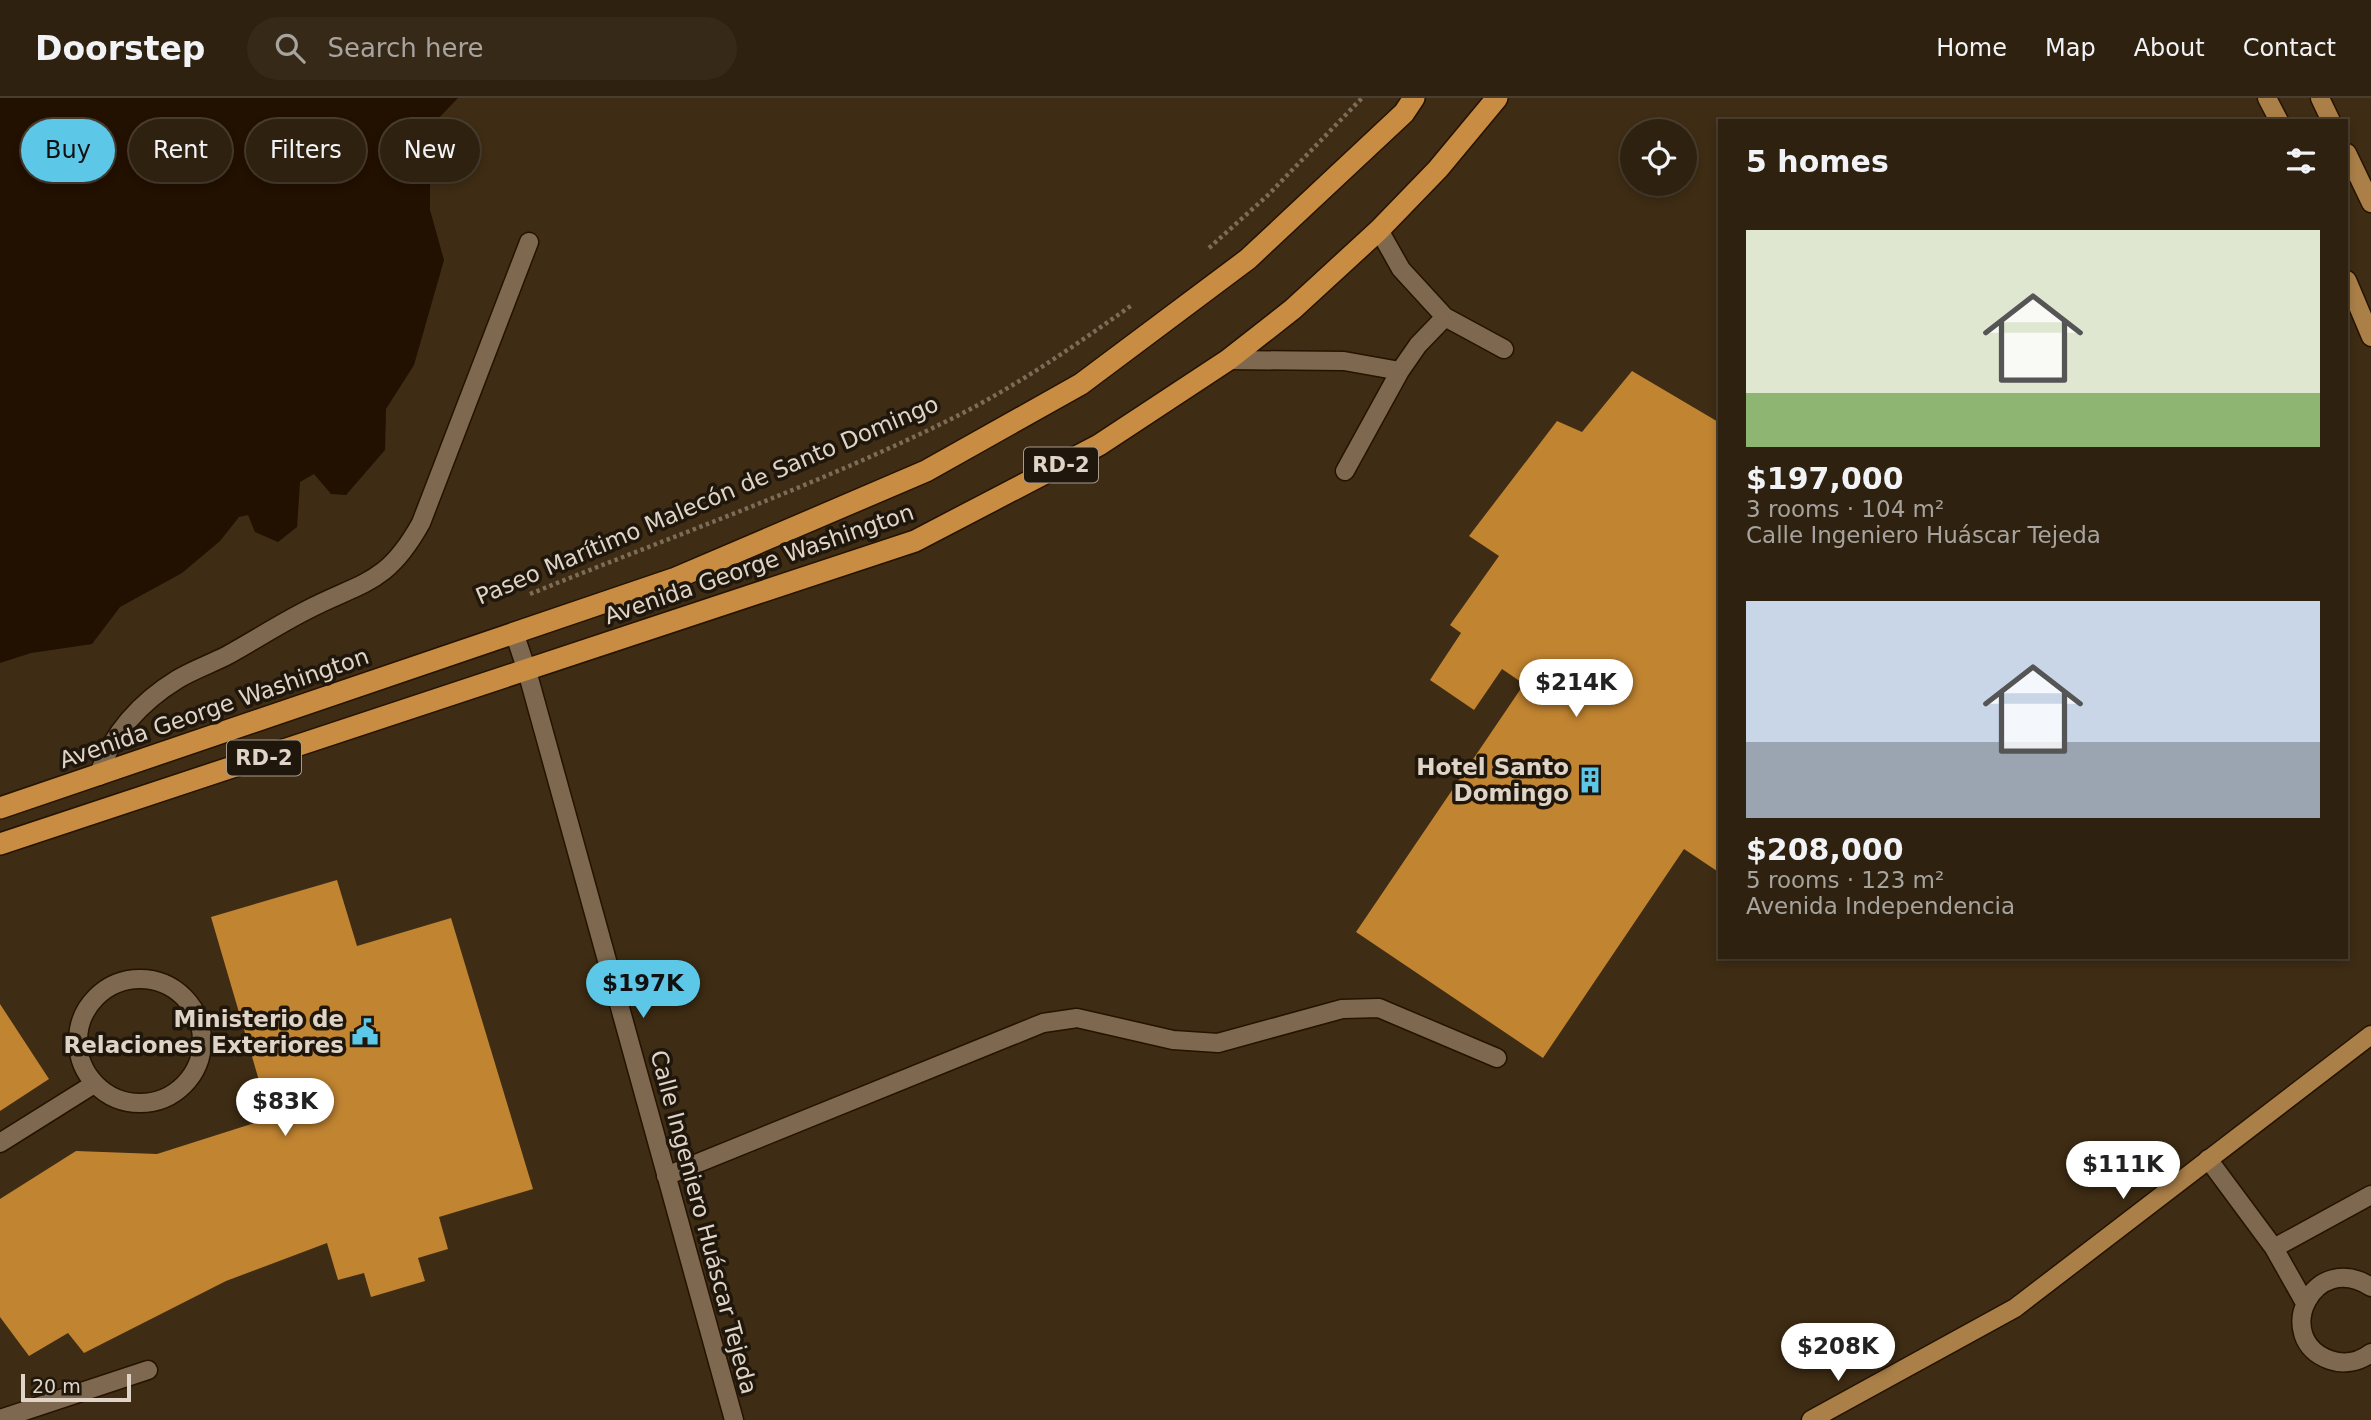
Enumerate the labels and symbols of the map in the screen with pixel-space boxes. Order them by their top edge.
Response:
street label: Paseo Marítimo Malecón de Santo Domingo [472,390,942,610]
road number: RD-2 [1024,448,1098,482]
street label: Avenida George Washington [601,499,917,629]
street label: Avenida George Washington [56,643,372,773]
pin: $214K [1527,660,1625,719]
road number: RD-2 [227,740,301,776]
place label: Hotel Santo Domingo [1416,754,1569,806]
building icon: Hotel Santo Domingo [1575,765,1605,795]
pin: $197K [594,960,692,1020]
place label: Ministerio de Relaciones Exteriores [63,1006,344,1058]
public building icon: Ministerio de Relaciones Exteriores [350,1017,380,1047]
street label: Calle Ingeniero Huáscar Tejeda [646,1047,762,1397]
pin: $83K [244,1079,326,1138]
pin: $111K [2074,1142,2172,1201]
pin: $208K [1789,1324,1887,1383]
scale bar [21,1371,131,1403]

